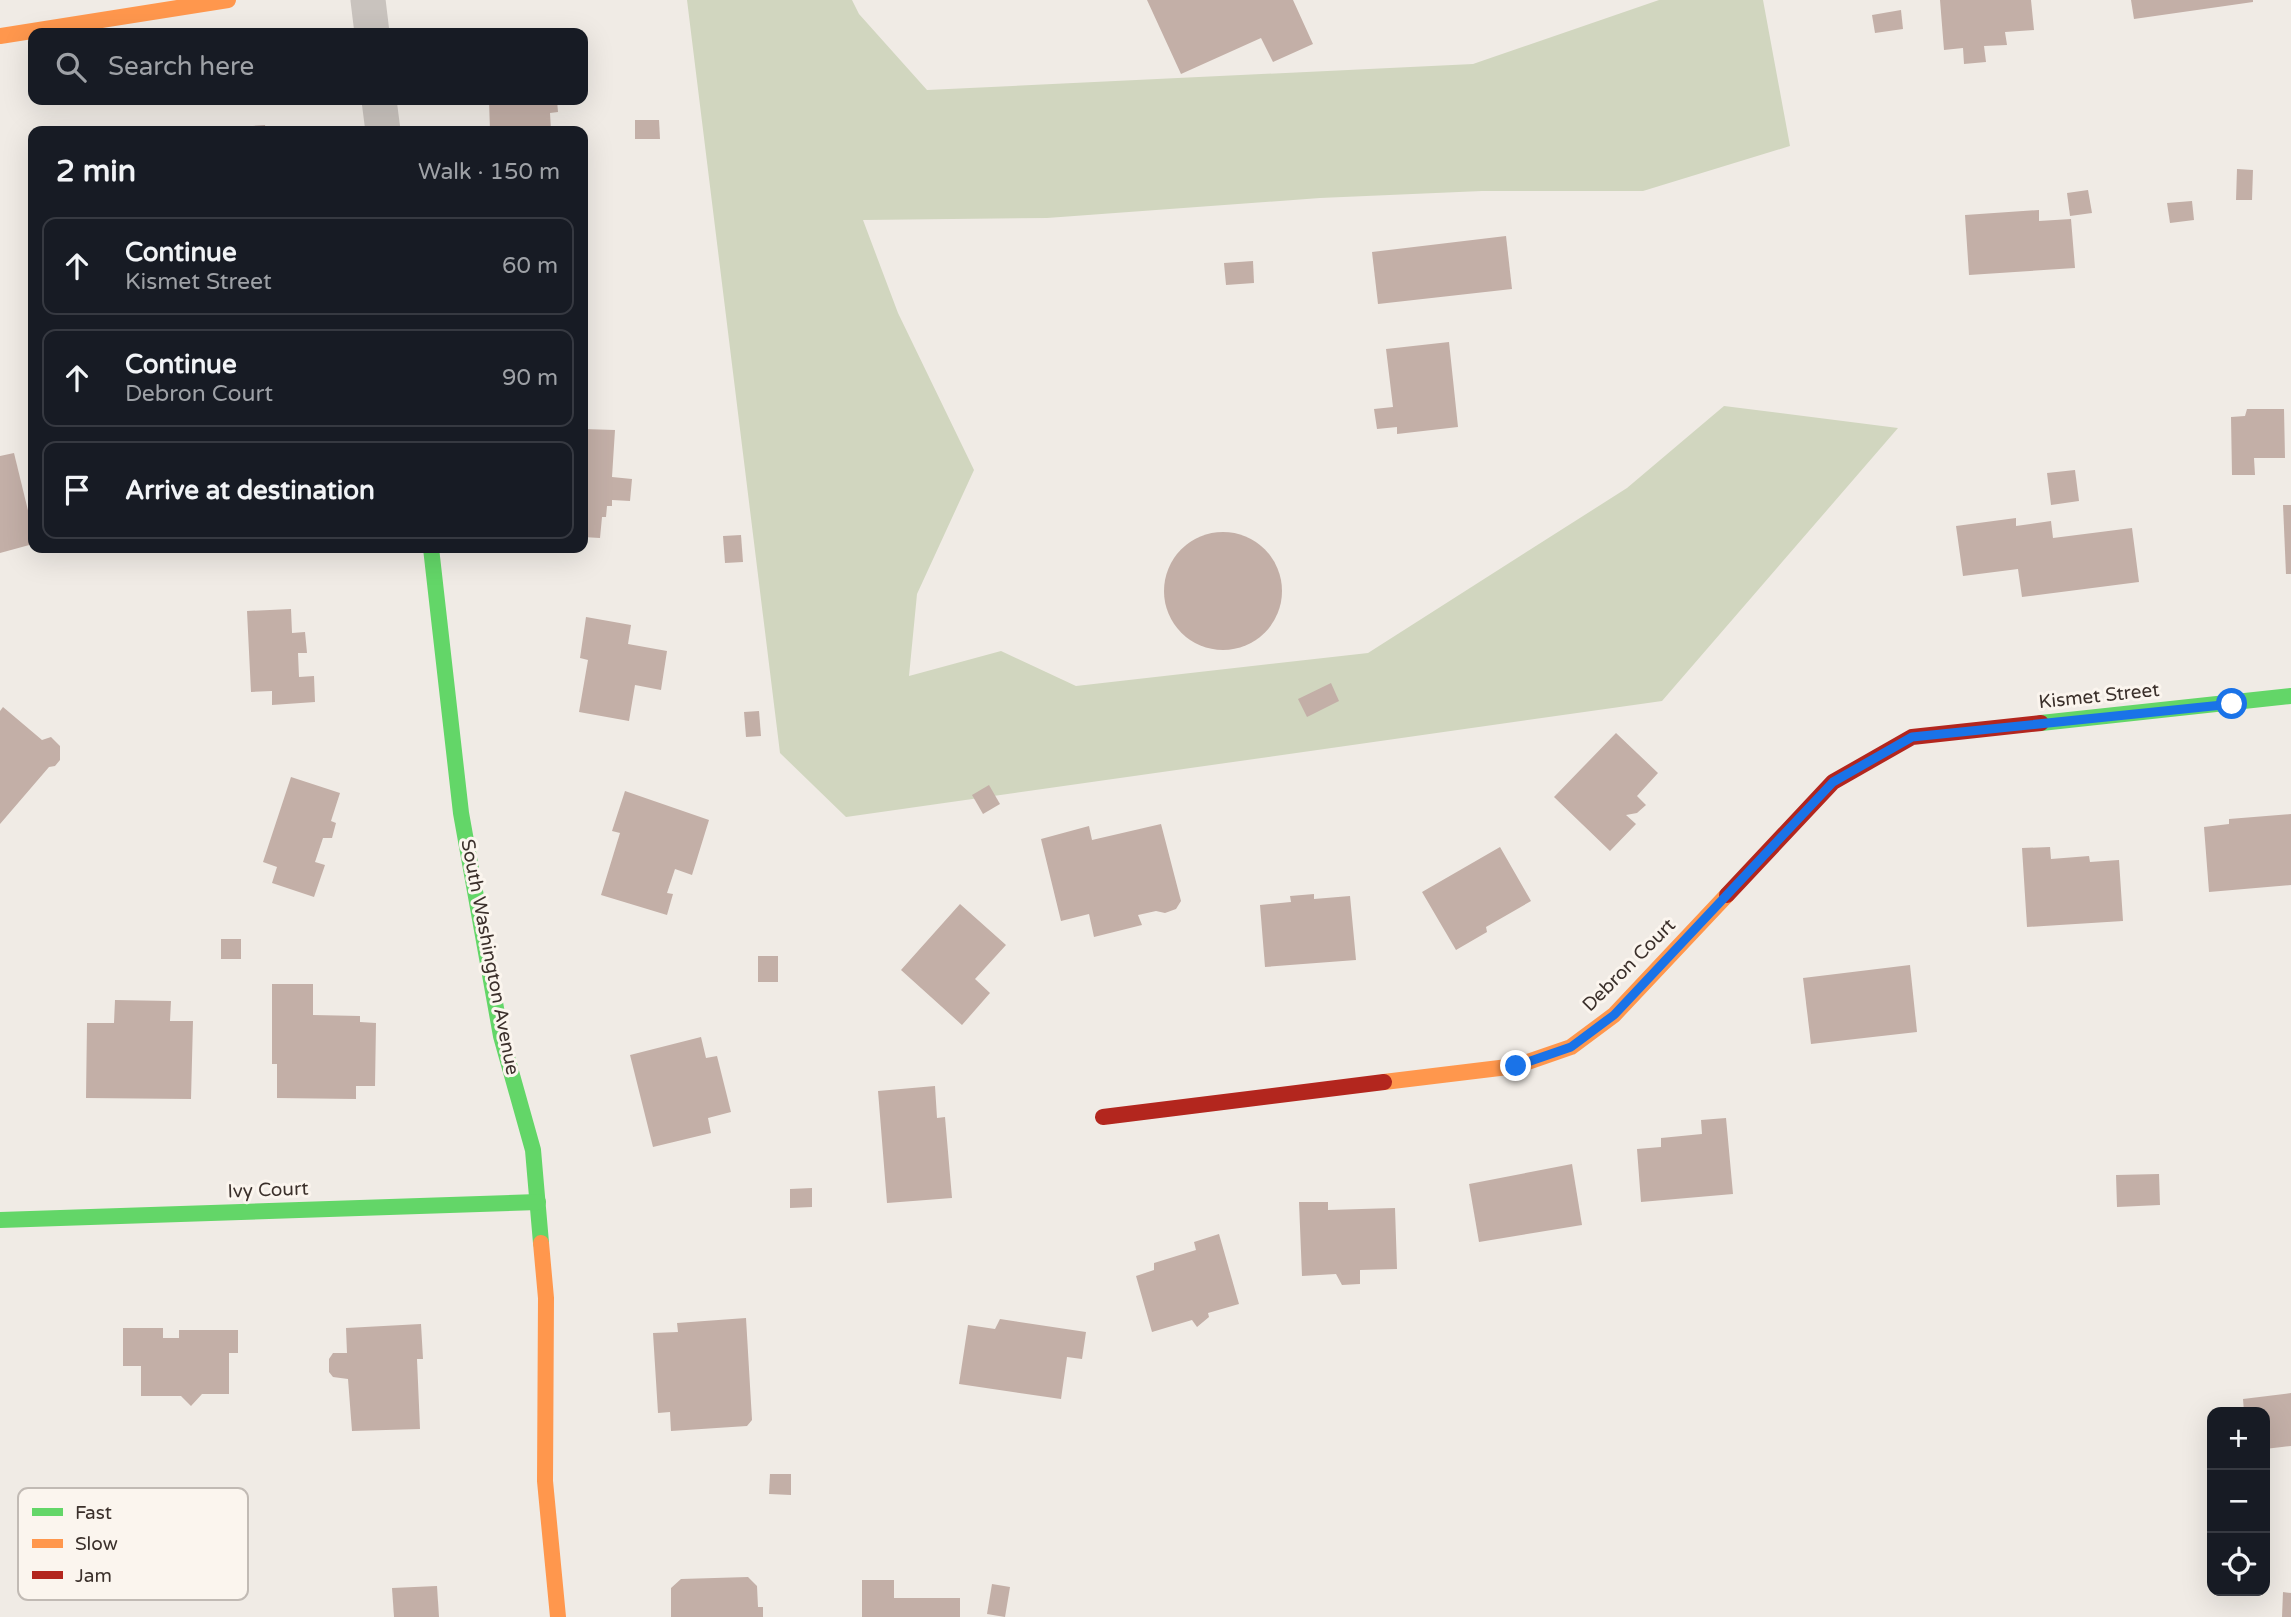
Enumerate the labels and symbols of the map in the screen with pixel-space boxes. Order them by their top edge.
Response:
street label: Kismet Street [2038,679,2160,713]
route start [2216,688,2247,719]
street label: South Washington Avenue [456,837,524,1077]
street label: Debron Court [1578,914,1680,1016]
route end [1500,1050,1531,1081]
street label: Ivy Court [227,1178,309,1202]
legend [18,1488,248,1600]
text: Fast [75,1502,112,1524]
text: Slow [75,1533,118,1555]
text: Jam [75,1565,112,1587]

